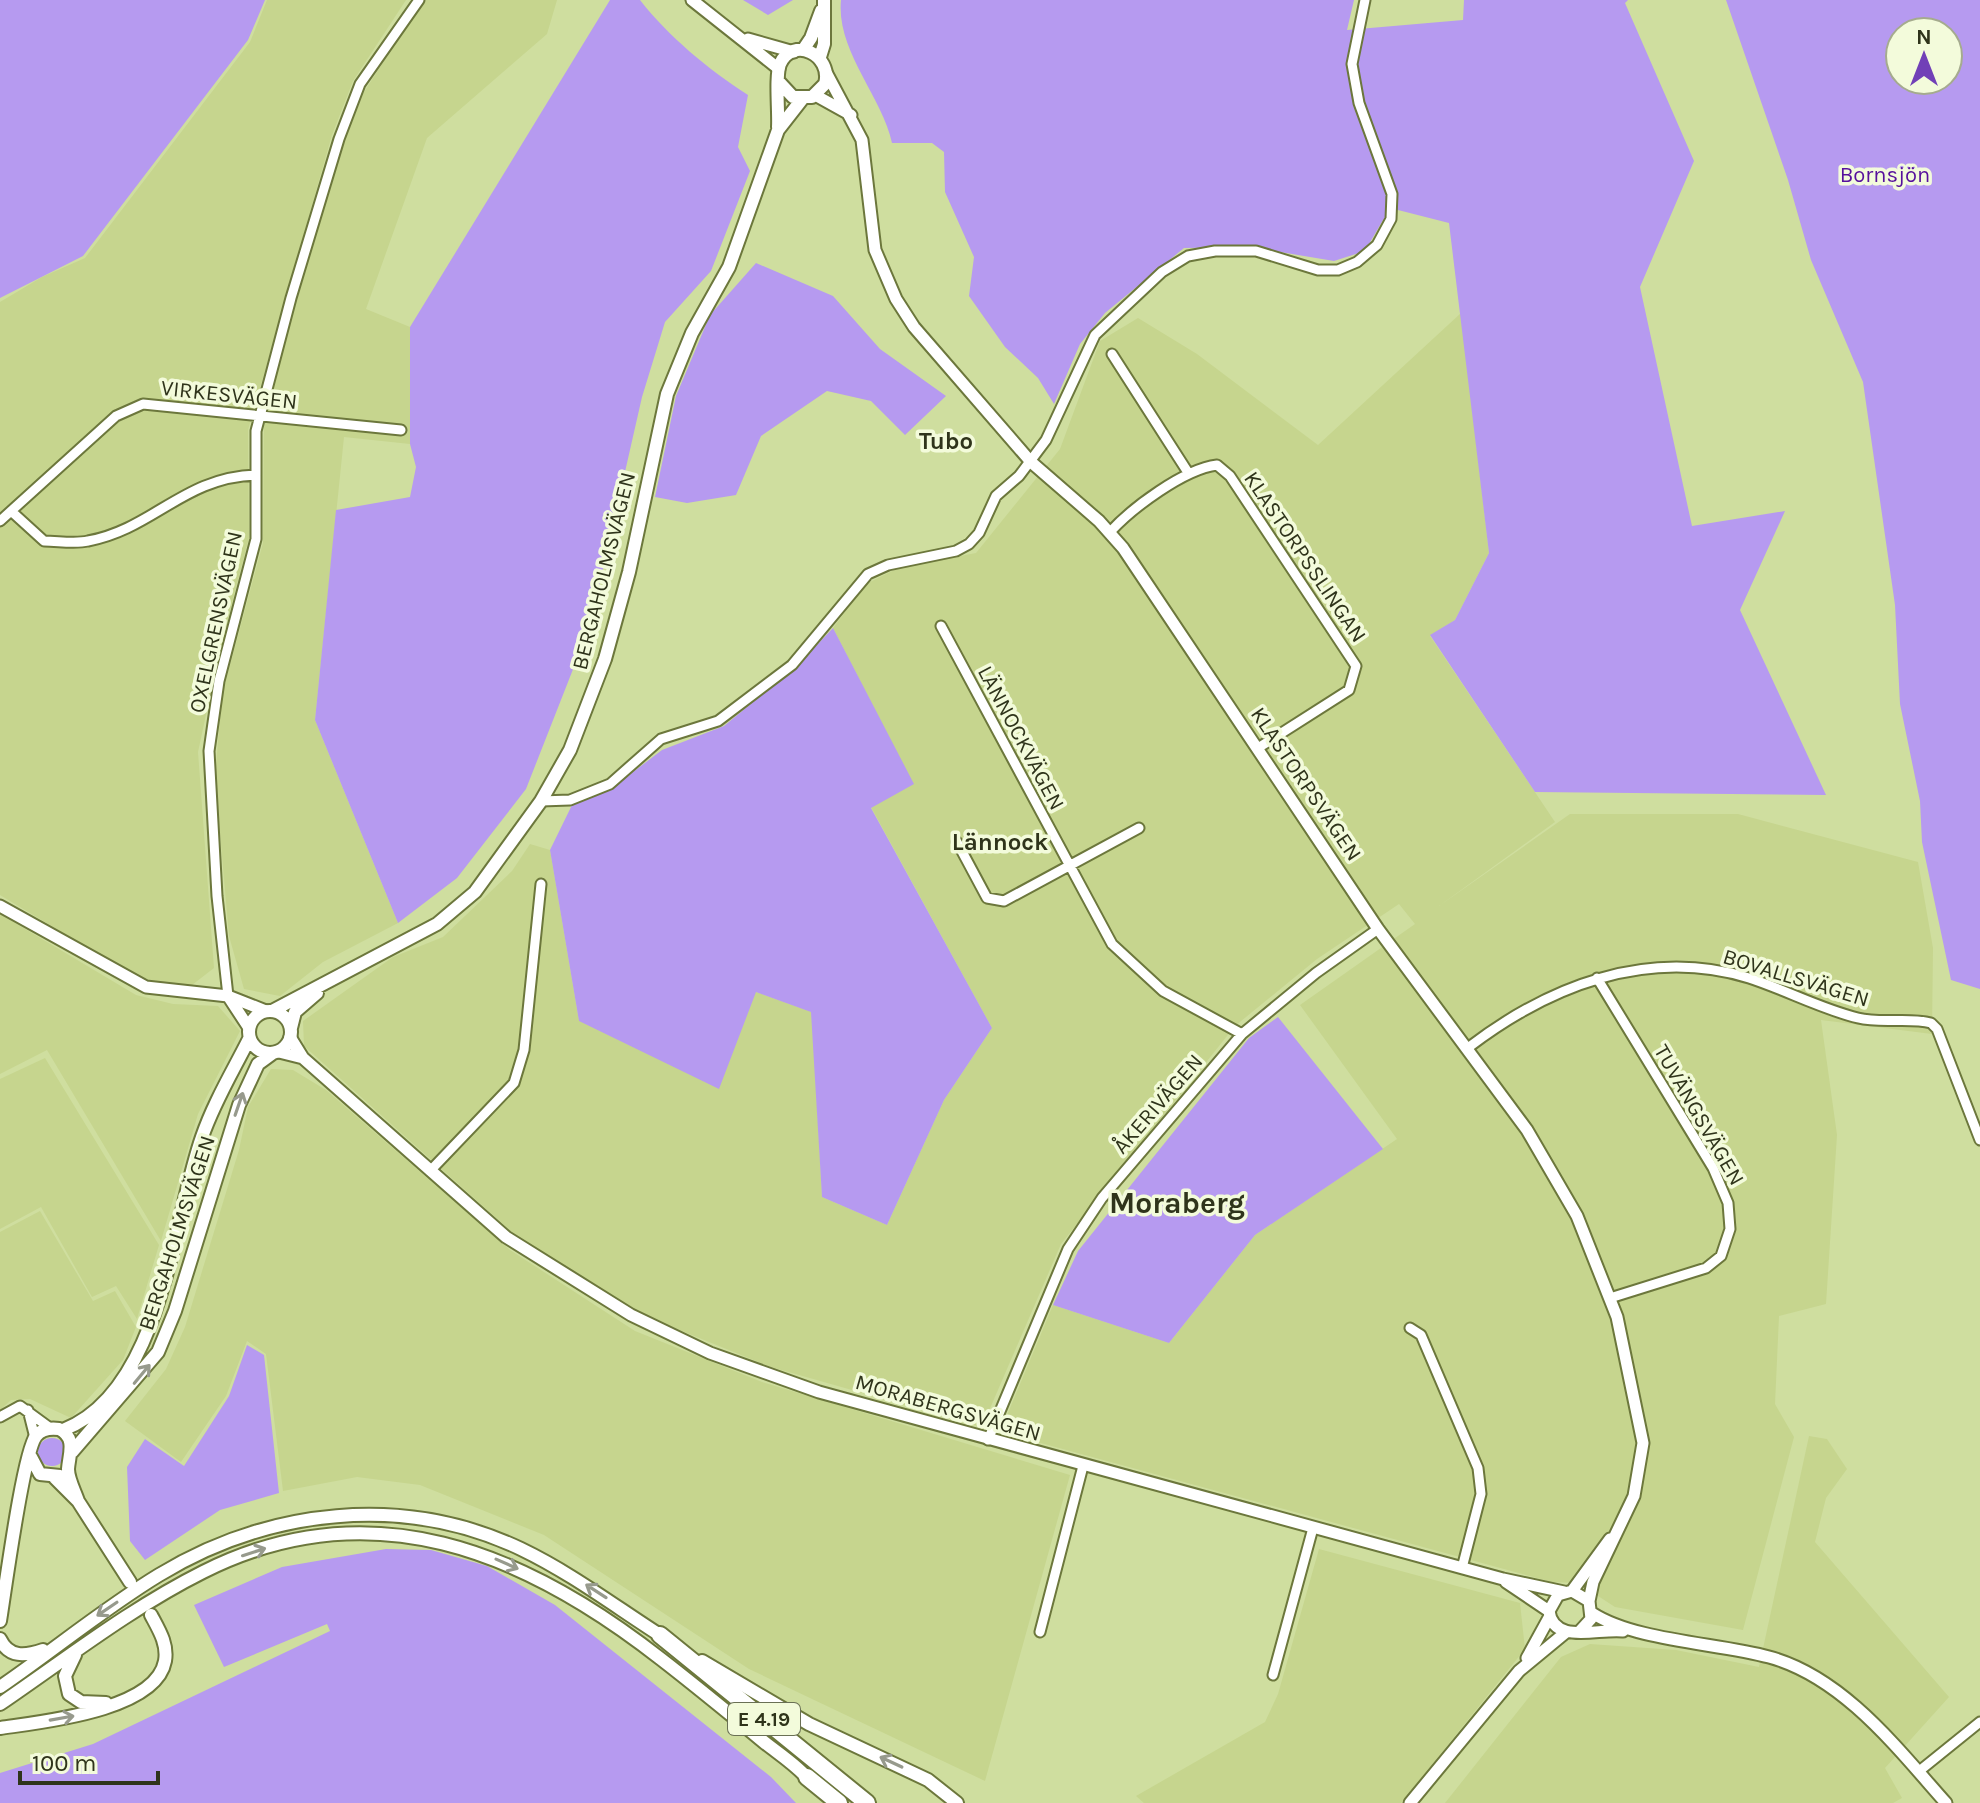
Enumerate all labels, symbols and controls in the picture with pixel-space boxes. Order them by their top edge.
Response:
north arrow [1884,16,1964,96]
text: N [1916,24,1932,50]
park label: Bornsjön [1840,162,1930,188]
street label: VIRKESVÄGEN [160,375,298,415]
district label: Tubo [919,427,973,455]
street label: KLASTORPSSLINGAN [1238,467,1372,647]
street label: BERGAHOLMSVÄGEN [567,469,641,673]
street label: OXELGRENSVÄGEN [184,529,248,715]
street label: LÄNNOCKVÄGEN [972,661,1070,815]
street label: KLASTORPSVÄGEN [1245,702,1367,866]
district label: Lännock [952,828,1048,856]
street label: BOVALLSVÄGEN [1720,943,1872,1013]
street label: TUVÄNGSVÄGEN [1648,1040,1750,1190]
street label: ÅKERIVÄGEN [1107,1048,1208,1159]
one-way arrow [233,1092,248,1117]
street label: BERGAHOLMSVÄGEN [133,1132,221,1334]
district label: Moraberg [1109,1185,1245,1221]
one-way arrow [133,1364,151,1384]
street label: MORABERGSVÄGEN [852,1369,1044,1447]
one-way arrow [242,1543,267,1558]
one-way arrow [495,1557,519,1572]
one-way arrow [586,1582,608,1599]
one-way arrow [96,1601,118,1617]
road number: E 4.19 [728,1703,800,1735]
one-way arrow [48,1710,74,1725]
scale bar [20,1735,158,1785]
text: 100 m [32,1749,97,1777]
one-way arrow [879,1754,903,1769]

